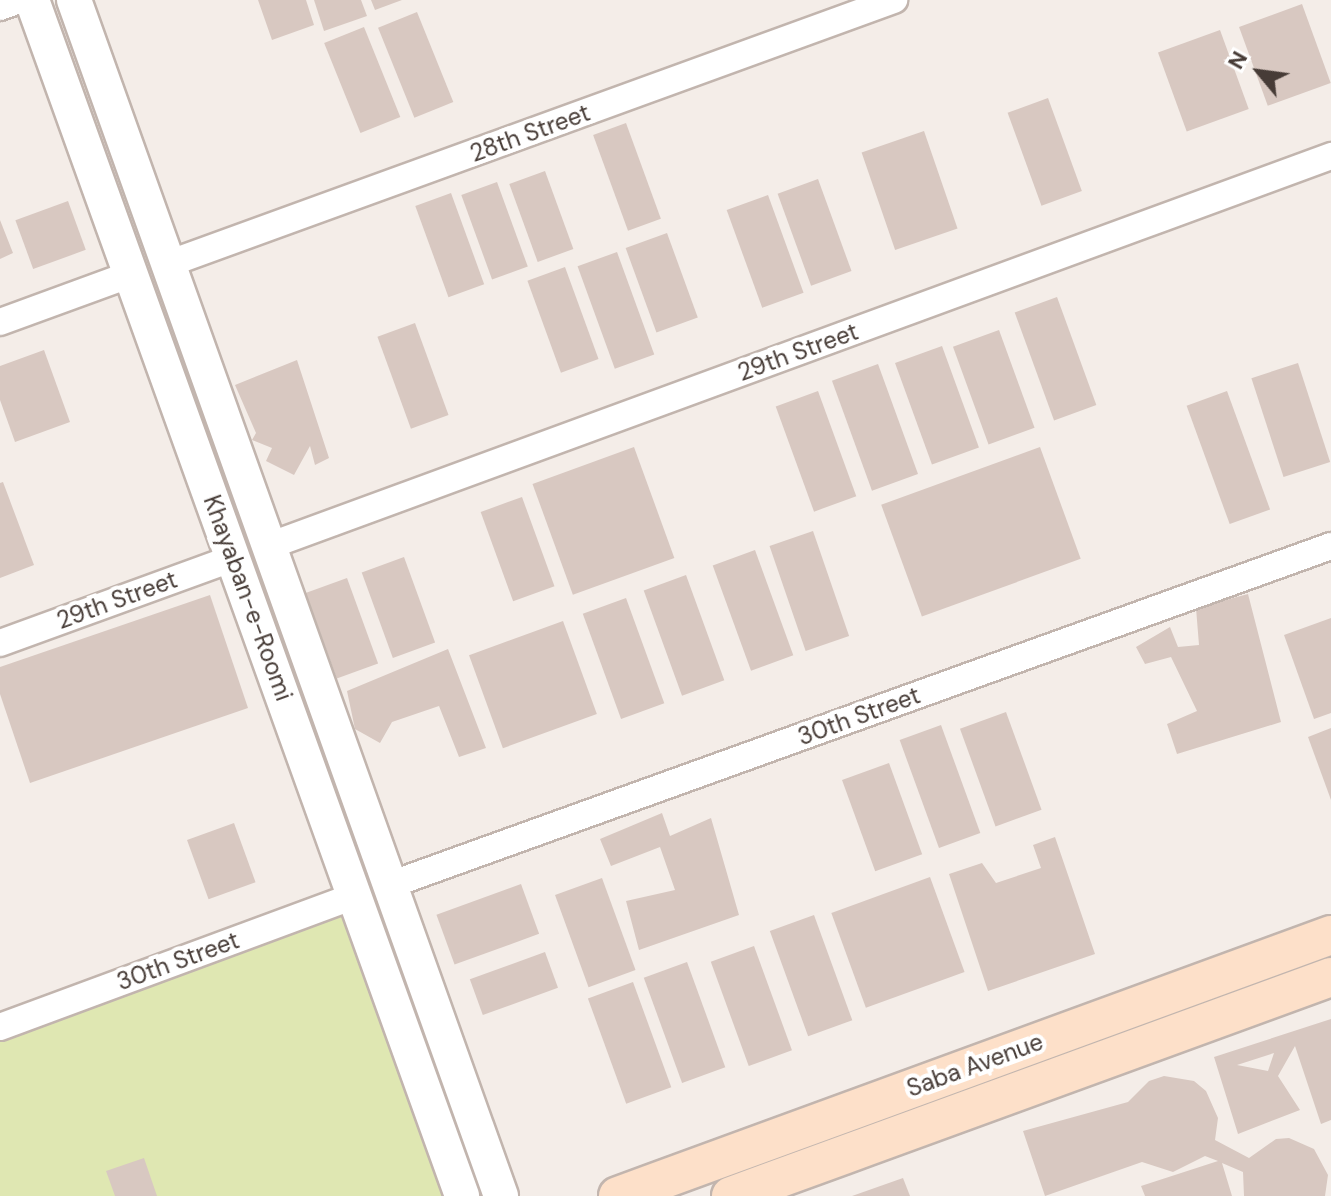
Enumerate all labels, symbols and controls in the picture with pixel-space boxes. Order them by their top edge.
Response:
north arrow [1219,32,1299,112]
text: N [1221,46,1254,74]
street label: 28th Street [466,98,594,168]
street label: 29th Street [734,317,862,387]
street label: Khayaban-e-Roomi [197,491,299,705]
street label: 29th Street [53,565,181,635]
street label: 30th Street [794,681,924,751]
street label: 30th Street [113,926,243,996]
street label: Saba Avenue [903,1027,1047,1103]

